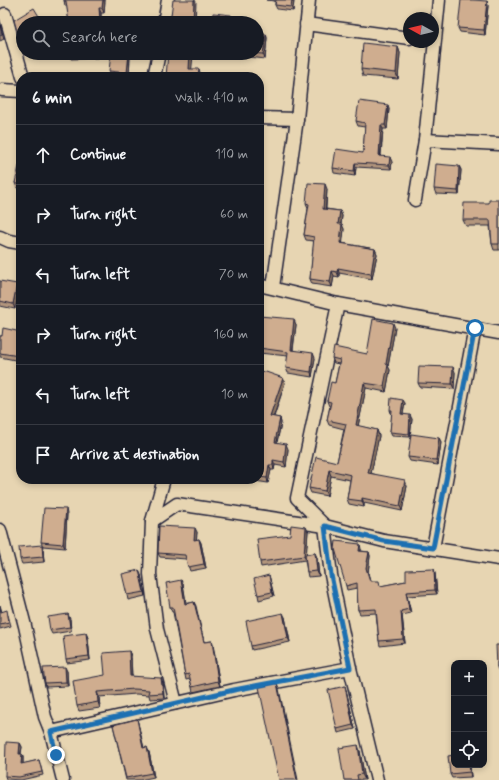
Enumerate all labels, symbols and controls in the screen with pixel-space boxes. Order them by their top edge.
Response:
north arrow [403,12,439,48]
search box [16,16,264,60]
icon: search [30,27,52,49]
text: Search here [62,28,138,48]
text: 6 min [32,87,72,109]
text: Walk · 410 m [175,90,248,107]
icon: ahead [32,144,54,166]
text: Continue [70,145,126,165]
text: 110 m [215,146,248,163]
icon: right [32,204,54,226]
text: Turn right [70,205,137,225]
text: 60 m [220,206,248,223]
icon: left [32,264,54,286]
text: Turn left [70,265,130,285]
text: 70 m [219,266,248,283]
route start [466,319,484,337]
icon: right [32,324,54,346]
text: Turn right [70,325,137,345]
text: 160 m [213,326,248,343]
icon: left [32,384,54,406]
text: Turn left [70,385,130,405]
text: 10 m [221,386,248,403]
icon: arrive [32,444,54,466]
text: Arrive at destination [70,445,199,465]
map controls [451,660,487,768]
button: + [451,660,487,696]
button: − [451,696,487,732]
button: locate [451,732,487,768]
route end [47,746,65,764]

